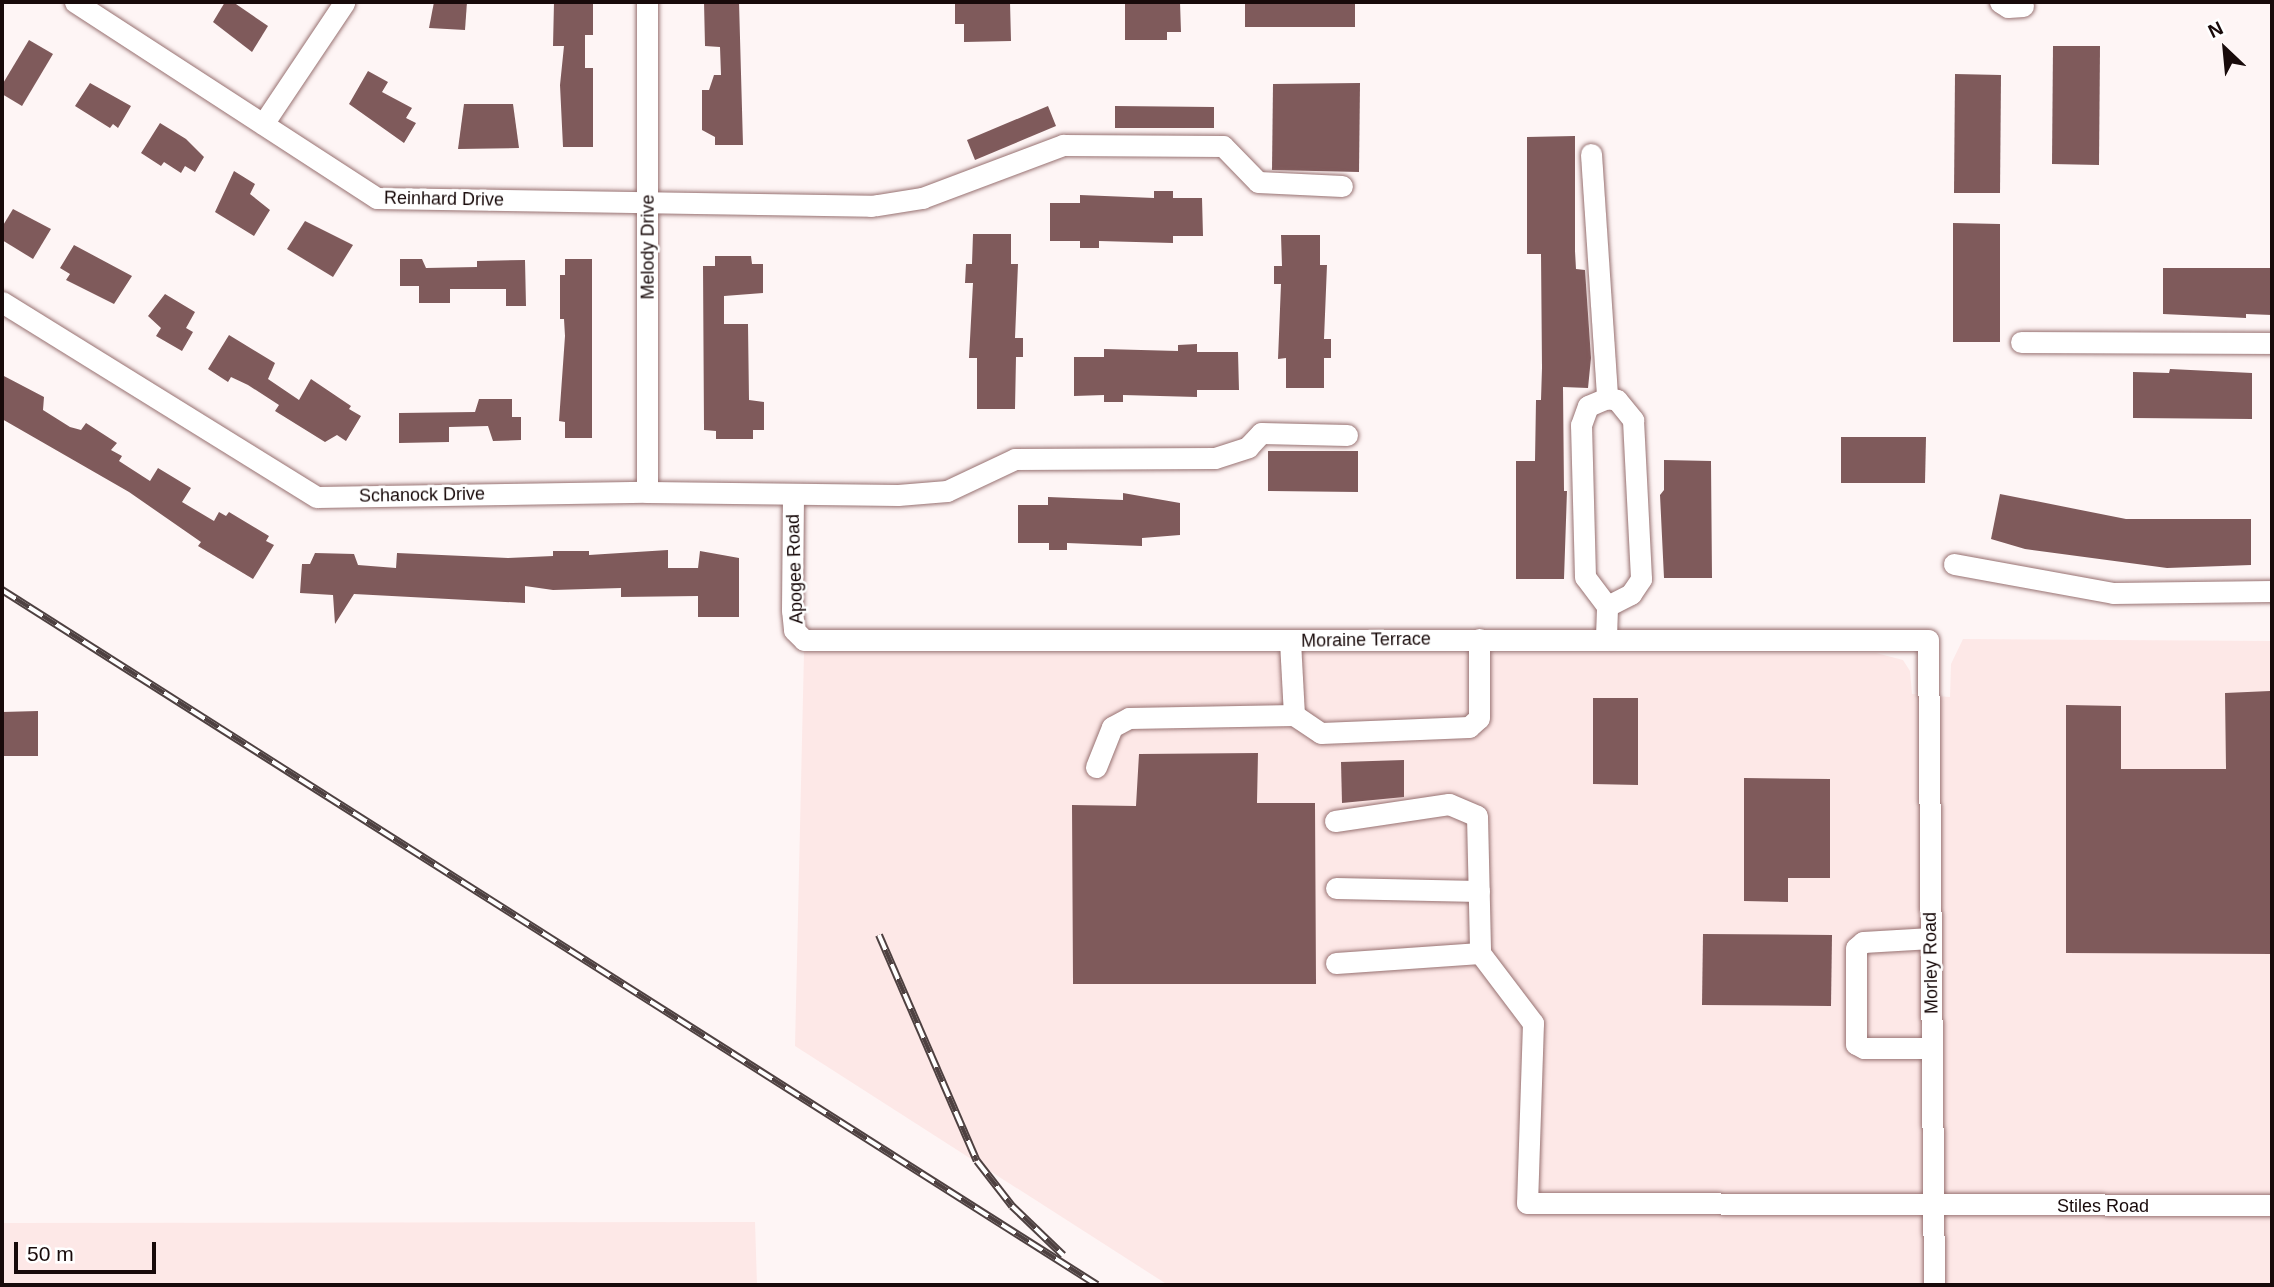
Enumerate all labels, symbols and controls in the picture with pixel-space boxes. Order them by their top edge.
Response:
north arrow [2190,14,2260,84]
text: N [2205,17,2226,42]
street label: Reinhard Drive [384,187,504,211]
street label: Melody Drive [637,194,659,300]
street label: Schanock Drive [359,483,485,507]
street label: Apogee Road [782,514,808,624]
street label: Moraine Terrace [1301,628,1431,652]
street label: Morley Road [1919,912,1943,1014]
street label: Stiles Road [2057,1195,2149,1217]
scale bar [18,1228,159,1272]
text: 50 m [27,1242,74,1265]

